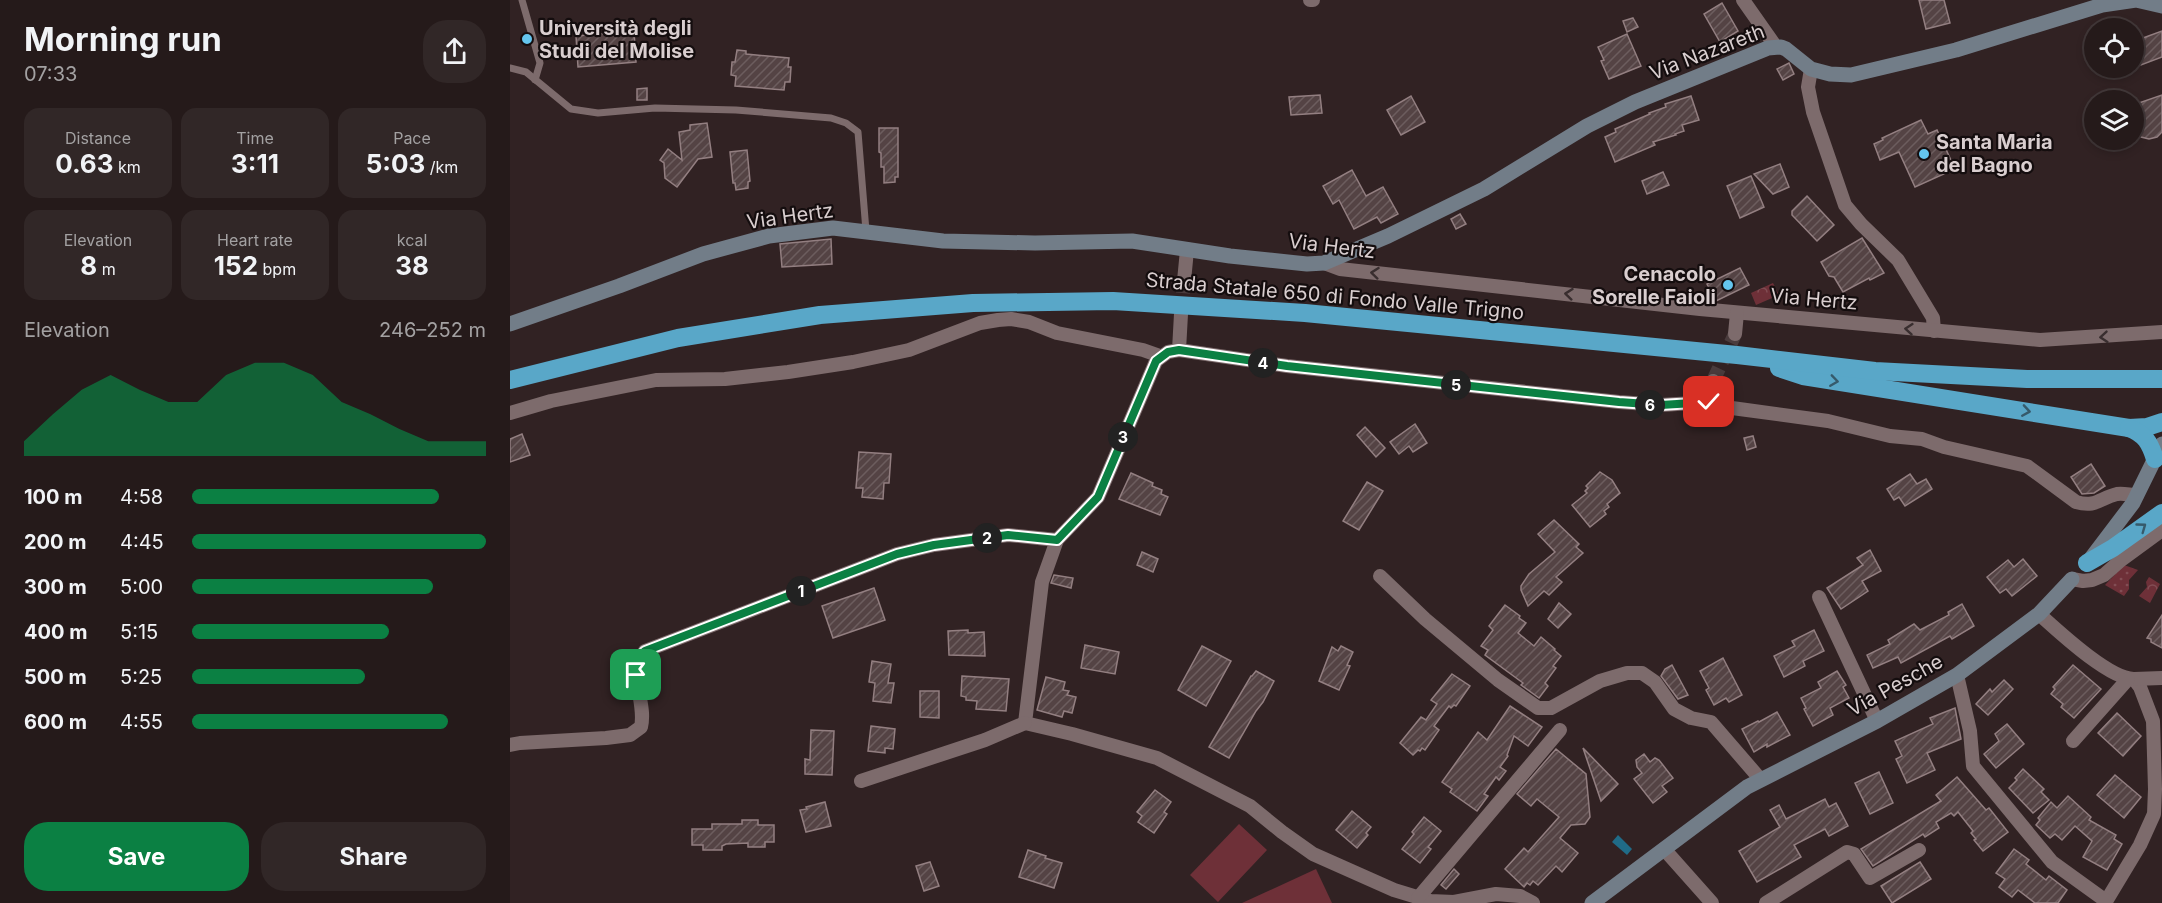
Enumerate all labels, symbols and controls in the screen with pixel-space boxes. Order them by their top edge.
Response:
place label: Università degli Studi del Molise [539,16,694,63]
map controls [2084,18,2144,150]
button: locate [2084,18,2144,78]
text: Morning run [24,19,222,59]
street label: Via Nazareth [1646,19,1768,85]
button: share [423,20,486,83]
marker: Università degli Studi del Molise [520,32,534,46]
text: 07:33 [24,62,77,86]
button: layers [2084,90,2144,150]
text: Distance [65,128,131,148]
text: Time [236,128,274,148]
text: Pace [393,128,431,148]
place label: Santa Maria del Bagno [1936,130,2053,177]
marker: Santa Maria del Bagno [1917,147,1931,161]
text: 0.63 [55,148,114,179]
text: 3:11 [231,148,279,179]
text: 5:03 [366,148,425,179]
text: km [114,157,141,177]
text: /km [425,157,458,177]
street label: Via Hertz [745,198,835,234]
street label: Via Hertz [1287,229,1377,263]
text: Elevation [64,230,132,250]
text: Heart rate [217,230,293,250]
text: kcal [397,230,427,250]
text: 8 [80,250,97,281]
text: 152 [214,250,258,281]
text: 38 [395,250,429,281]
text: m [97,259,116,279]
text: bpm [258,259,296,279]
place label: Cenacolo Sorelle Faioli [1592,262,1716,309]
one-way arrow [1371,267,1380,280]
street label: Strada Statale 650 di Fondo Valle Trigno [1145,268,1525,324]
marker: Cenacolo Sorelle Faioli [1721,278,1735,292]
street label: Via Hertz [1769,283,1859,315]
one-way arrow [1564,289,1574,301]
text: Elevation [24,318,110,342]
text: 246–252 m [379,318,486,342]
one-way arrow [1905,323,1914,336]
one-way arrow [2099,330,2108,343]
pin: 4 [1248,348,1278,378]
text: 4 [1258,353,1268,373]
pin: 5 [1441,370,1471,400]
one-way arrow [1829,374,1838,386]
text: 5 [1451,375,1461,395]
pin [1683,376,1734,427]
icon: check [1692,385,1725,418]
pin: 6 [1635,390,1665,420]
text: 6 [1645,395,1655,415]
one-way arrow [2022,405,2031,417]
pin: 3 [1108,422,1138,452]
text: 3 [1118,427,1128,447]
text: 100 m [24,485,83,509]
text: 4:58 [120,485,163,509]
pin: 2 [972,523,1002,553]
one-way arrow [2136,523,2147,534]
text: 2 [982,528,992,548]
text: 200 m [24,530,87,554]
text: 4:45 [120,530,164,554]
text: 300 m [24,575,87,599]
text: 5:00 [120,575,163,599]
pin: 1 [786,576,816,606]
text: 1 [798,581,804,601]
text: 400 m [24,620,88,644]
text: 5:15 [120,620,158,644]
pin [610,649,661,700]
street label: Via Pesche [1843,649,1947,721]
icon: arrive [619,658,652,691]
text: 500 m [24,665,87,689]
text: 5:25 [120,665,162,689]
text: 600 m [24,710,87,734]
text: 4:55 [120,710,163,734]
button: Save [24,822,249,891]
button: Share [261,822,486,891]

